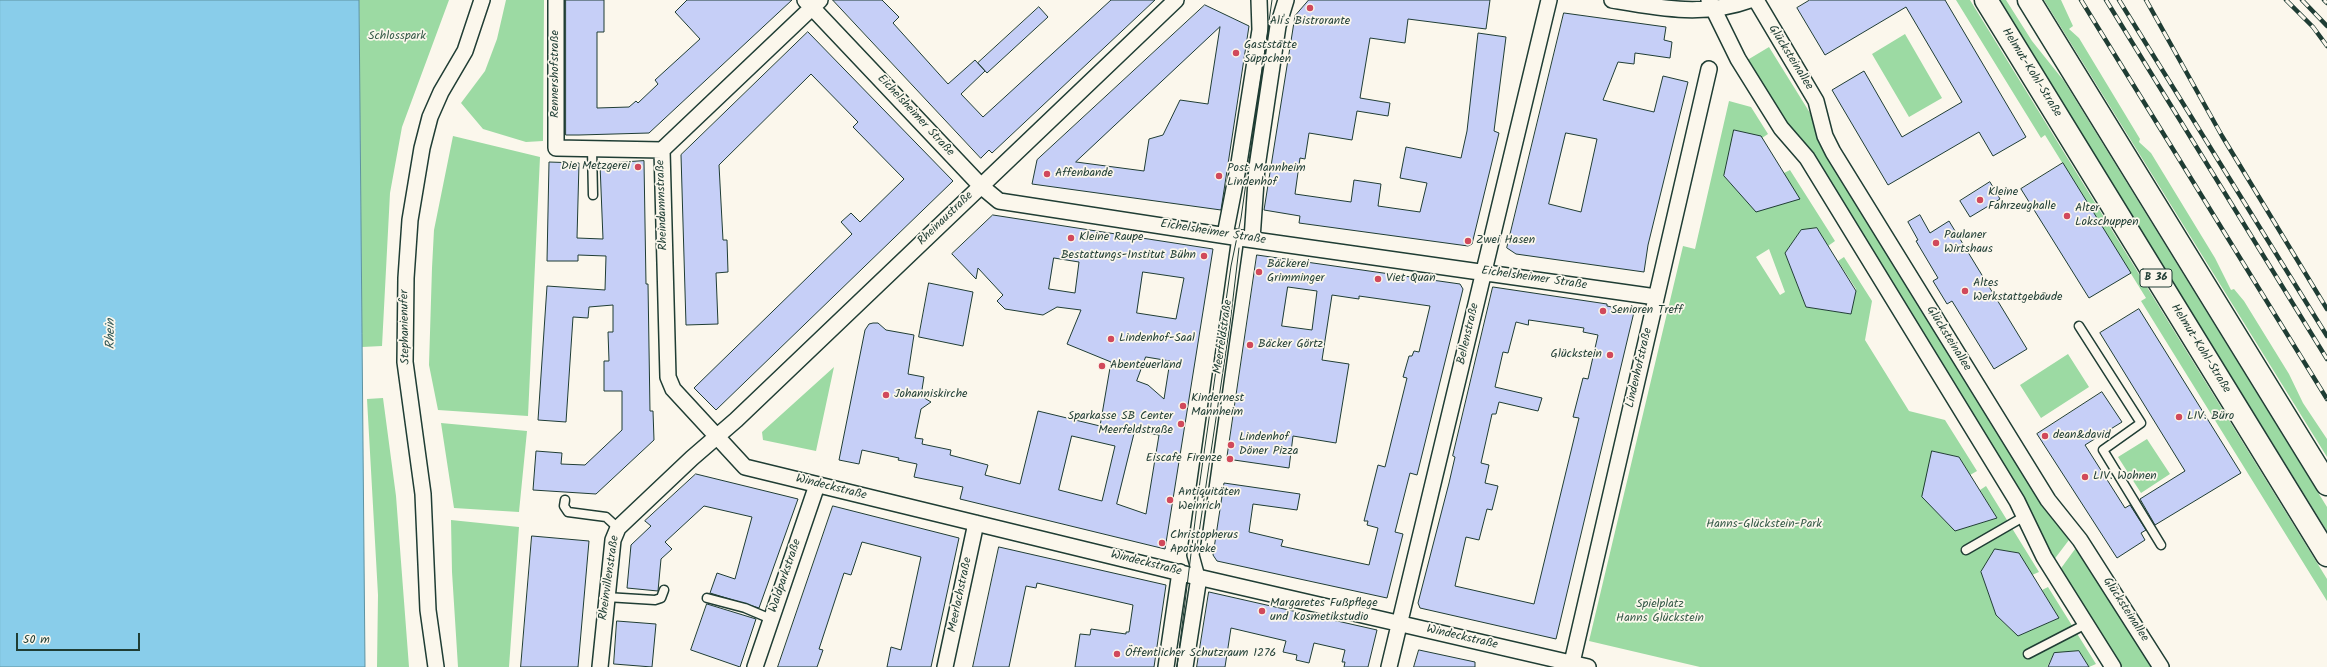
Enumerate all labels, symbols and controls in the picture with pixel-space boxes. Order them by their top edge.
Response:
marker: Ali's Bistrorante [1305,3,1315,13]
place label: Ali's Bistrorante [1270,15,1350,29]
street label: Glücksteinallee [1764,23,1816,93]
street label: Helmut-Kohl-Straße [1998,26,2064,120]
park label: Schlosspark [368,30,426,44]
street label: Rennershofstraße [549,30,563,118]
place label: Gaststätte Süppchen [1244,39,1297,67]
marker: Gaststätte Süppchen [1231,48,1241,58]
street label: Eichelsheimer Straße [873,72,957,160]
street label: Rheindammstraße [654,159,672,251]
place label: Die Metzgerei [561,160,630,174]
marker: Die Metzgerei [633,162,643,172]
place label: Post Mannheim Lindenhof [1227,162,1306,190]
place label: Affenbande [1055,167,1113,181]
marker: Affenbande [1042,169,1052,179]
marker: Post Mannheim Lindenhof [1214,171,1224,181]
place label: Kleine Fahrzeughalle [1988,186,2056,214]
street label: Rheinaustraße [915,189,977,249]
marker: Kleine Fahrzeughalle [1975,195,1985,205]
place label: Alter Lokschuppen [2075,202,2139,230]
marker: Alter Lokschuppen [2062,211,2072,221]
street label: Eichelsheimer Straße [1159,218,1267,248]
place label: Paulaner Wirtshaus [1944,229,1993,257]
place label: Kleine Raupe [1079,231,1143,245]
marker: Kleine Raupe [1066,233,1076,243]
place label: Zwei Hasen [1476,234,1535,248]
marker: Zwei Hasen [1463,236,1473,246]
marker: Paulaner Wirtshaus [1931,238,1941,248]
place label: Bestattungs-Institut Bühn [1061,249,1196,263]
marker: Bestattungs-Institut Bühn [1199,251,1209,261]
place label: Bäckerei Grimminger [1267,258,1325,286]
street label: Eichelsheimer Straße [1480,264,1588,294]
marker: Bäckerei Grimminger [1254,267,1264,277]
road number: B 36 [2140,269,2172,287]
place label: Viet Quan [1386,272,1436,286]
marker: Viet Quan [1373,274,1383,284]
place label: Altes Werkstattgebäude [1973,277,2062,305]
marker: Altes Werkstattgebäude [1960,286,1970,296]
street label: Stephanienufer [398,289,414,365]
street label: Meerfeldstraße [1212,299,1236,375]
street label: Bellenstraße [1455,302,1483,366]
street label: Helmut-Kohl-Straße [2167,302,2233,396]
place label: Senioren Treff [1611,304,1683,318]
street label: Glücksteinallee [1922,304,1974,374]
marker: Senioren Treff [1598,306,1608,316]
water label: Rhein [104,319,120,349]
street label: Lindenhofstraße [1624,327,1656,409]
place label: Lindenhof-Saal [1119,332,1195,346]
marker: Lindenhof-Saal [1106,334,1116,344]
place label: Bäcker Görtz [1258,338,1323,352]
marker: Bäcker Görtz [1245,340,1255,350]
place label: Glückstein [1551,348,1602,362]
marker: Glückstein [1605,350,1615,360]
place label: Abenteuerland [1110,359,1182,373]
marker: Abenteuerland [1097,361,1107,371]
place label: Johanniskirche [894,388,967,402]
marker: Johanniskirche [881,390,891,400]
place label: Kindernest Mannheim [1191,392,1244,420]
marker: Kindernest Mannheim [1178,401,1188,411]
place label: Sparkasse SB Center Meerfeldstraße [1068,410,1173,438]
place label: LIV. Büro [2187,410,2234,424]
marker: LIV. Büro [2174,412,2184,422]
marker: Sparkasse SB Center Meerfeldstraße [1176,419,1186,429]
place label: dean&david [2053,429,2110,443]
place label: Lindenhof Döner Pizza [1239,431,1298,459]
marker: dean&david [2040,431,2050,441]
marker: Lindenhof Döner Pizza [1226,440,1236,450]
place label: Eiscafe Firenze [1146,452,1222,466]
marker: Eiscafe Firenze [1225,454,1235,464]
place label: LIV. Wohnen [2093,470,2157,484]
street label: Windeckstraße [794,472,868,504]
marker: LIV. Wohnen [2080,472,2090,482]
place label: Antiquitäten Weinrich [1178,486,1240,514]
marker: Antiquitäten Weinrich [1165,495,1175,505]
park label: Hanns-Glückstein-Park [1706,518,1822,532]
place label: Christopherus Apotheke [1170,529,1238,557]
street label: Rheinvillenstraße [597,535,623,621]
street label: Waldparkstraße [767,537,805,615]
marker: Christopherus Apotheke [1157,538,1167,548]
street label: Windeckstraße [1109,548,1183,580]
street label: Meerlachstraße [946,556,976,634]
street label: Glücksteinallee [2099,575,2151,645]
place label: Margaretes Fußpflege und Kosmetikstudio [1270,597,1378,625]
park label: Spielplatz Hanns Glückstein [1616,598,1704,626]
marker: Margaretes Fußpflege und Kosmetikstudio [1257,606,1267,616]
street label: Windeckstraße [1425,623,1499,653]
scale bar [18,625,142,651]
text: 50 m [23,630,50,649]
place label: Öffentlicher Schutzraum 1276 [1125,647,1276,661]
marker: Öffentlicher Schutzraum 1276 [1112,649,1122,659]

